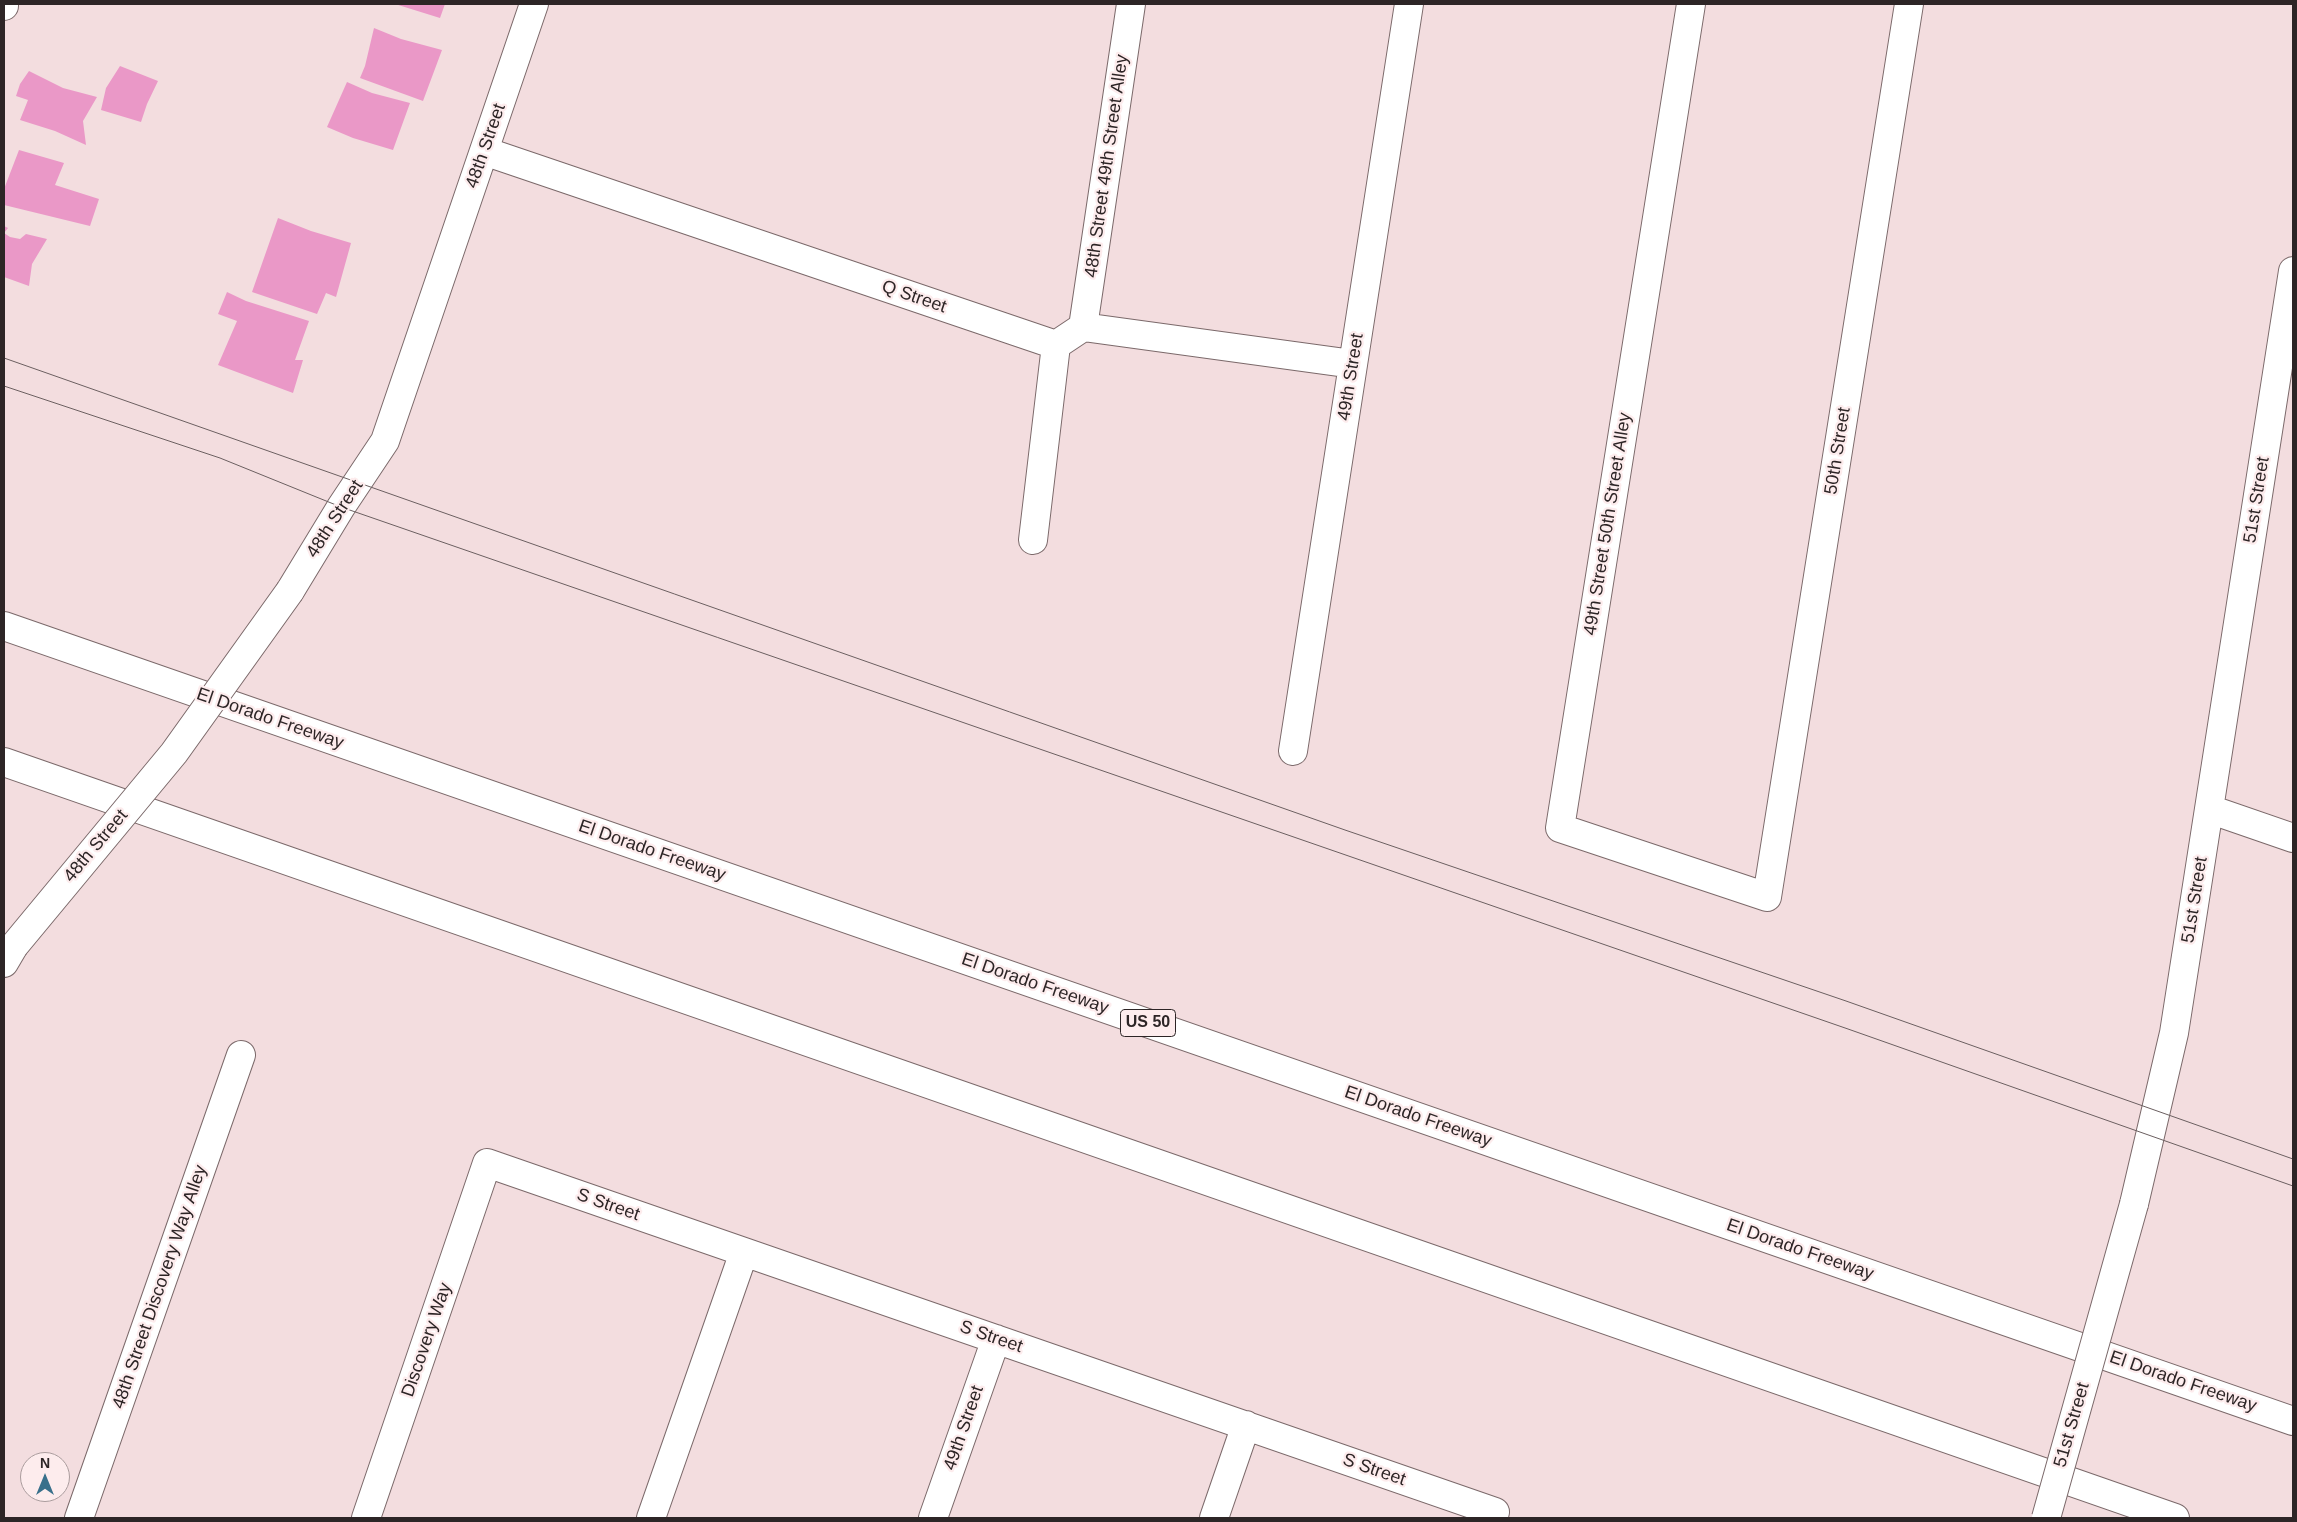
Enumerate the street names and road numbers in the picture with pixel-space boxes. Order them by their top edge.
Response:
street label: 48th Street 49th Street Alley [1081,53,1133,279]
street label: 48th Street [461,101,511,191]
street label: Q Street [879,276,949,318]
street label: 49th Street [1333,332,1369,422]
street label: 50th Street [1820,406,1856,496]
street label: 49th Street 50th Street Alley [1580,411,1636,637]
street label: 51st Street [2240,455,2274,545]
street label: 48th Street [302,476,368,562]
street label: El Dorado Freeway [194,684,346,754]
street label: 48th Street [59,805,133,887]
street label: El Dorado Freeway [576,816,728,886]
street label: 51st Street [2178,855,2212,945]
street label: El Dorado Freeway [959,949,1111,1019]
road number: US 50 [1120,1010,1176,1036]
street label: El Dorado Freeway [1342,1082,1494,1152]
street label: 48th Street Discovery Way Alley [108,1162,212,1412]
street label: S Street [574,1184,642,1226]
street label: El Dorado Freeway [1724,1215,1876,1285]
street label: Discovery Way [397,1280,457,1400]
street label: S Street [957,1316,1025,1358]
street label: El Dorado Freeway [2107,1347,2259,1417]
street label: 51st Street [2050,1380,2094,1470]
street label: 49th Street [939,1383,989,1473]
street label: S Street [1340,1449,1408,1491]

